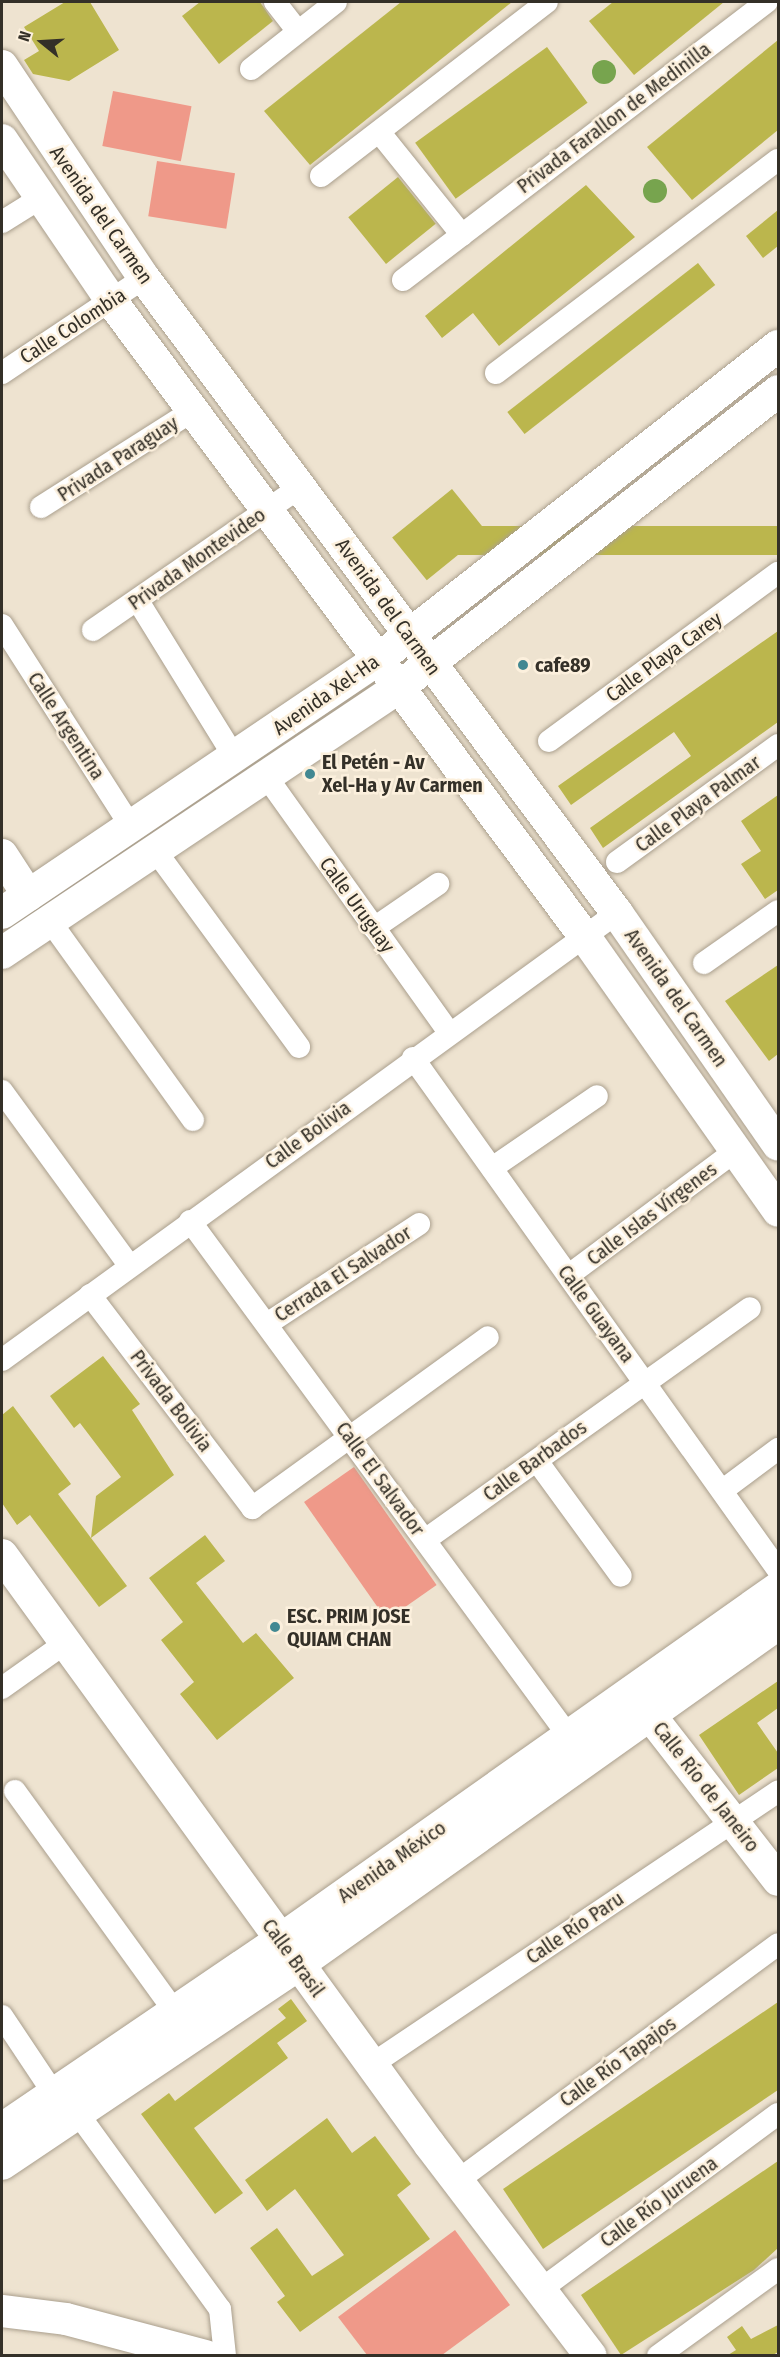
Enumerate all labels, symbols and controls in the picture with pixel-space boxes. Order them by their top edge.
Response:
north arrow [12,12,72,72]
text: N [14,29,35,44]
street label: Privada Farallon de Medinilla [512,37,716,199]
street label: Avenida del Carmen [44,141,158,289]
street label: Calle Colombia [16,283,130,369]
street label: Privada Paraguay [53,411,183,507]
street label: Privada Montevideo [124,503,270,615]
street label: Avenida del Carmen [330,534,446,680]
street label: Calle Playa Carey [601,607,727,707]
street label: Avenida Xel-Ha [268,650,384,740]
place label: cafe89 [535,653,591,677]
marker: cafe89 [516,658,530,672]
street label: Calle Argentina [22,668,110,784]
place label: El Petén - Av Xel-Ha y Av Carmen [322,750,483,797]
street label: Calle Playa Palmar [631,750,765,858]
marker: El Petén - Av Xel-Ha y Av Carmen [303,767,317,781]
street label: Calle Uruguay [314,853,400,957]
street label: Avenida del Carmen [619,924,733,1072]
street label: Calle Bolivia [260,1096,356,1174]
street label: Calle Islas Vírgenes [582,1157,722,1271]
street label: Cerrada El Salvador [270,1221,416,1327]
street label: Calle Guayana [553,1261,639,1367]
street label: Privada Bolivia [125,1345,217,1457]
street label: Calle Barbados [478,1415,592,1507]
street label: Calle El Salvador [331,1417,429,1541]
place label: ESC. PRIM JOSE QUIAM CHAN [287,1604,410,1651]
marker: ESC. PRIM JOSE QUIAM CHAN [268,1620,282,1634]
street label: Calle Río de Janeiro [648,1717,764,1857]
street label: Avenida México [333,1816,451,1908]
street label: Calle Río Paru [522,1887,628,1969]
street label: Calle Brasil [257,1914,329,2002]
street label: Calle Río Tapajos [555,2012,681,2112]
street label: Calle Río Juruena [596,2151,722,2253]

